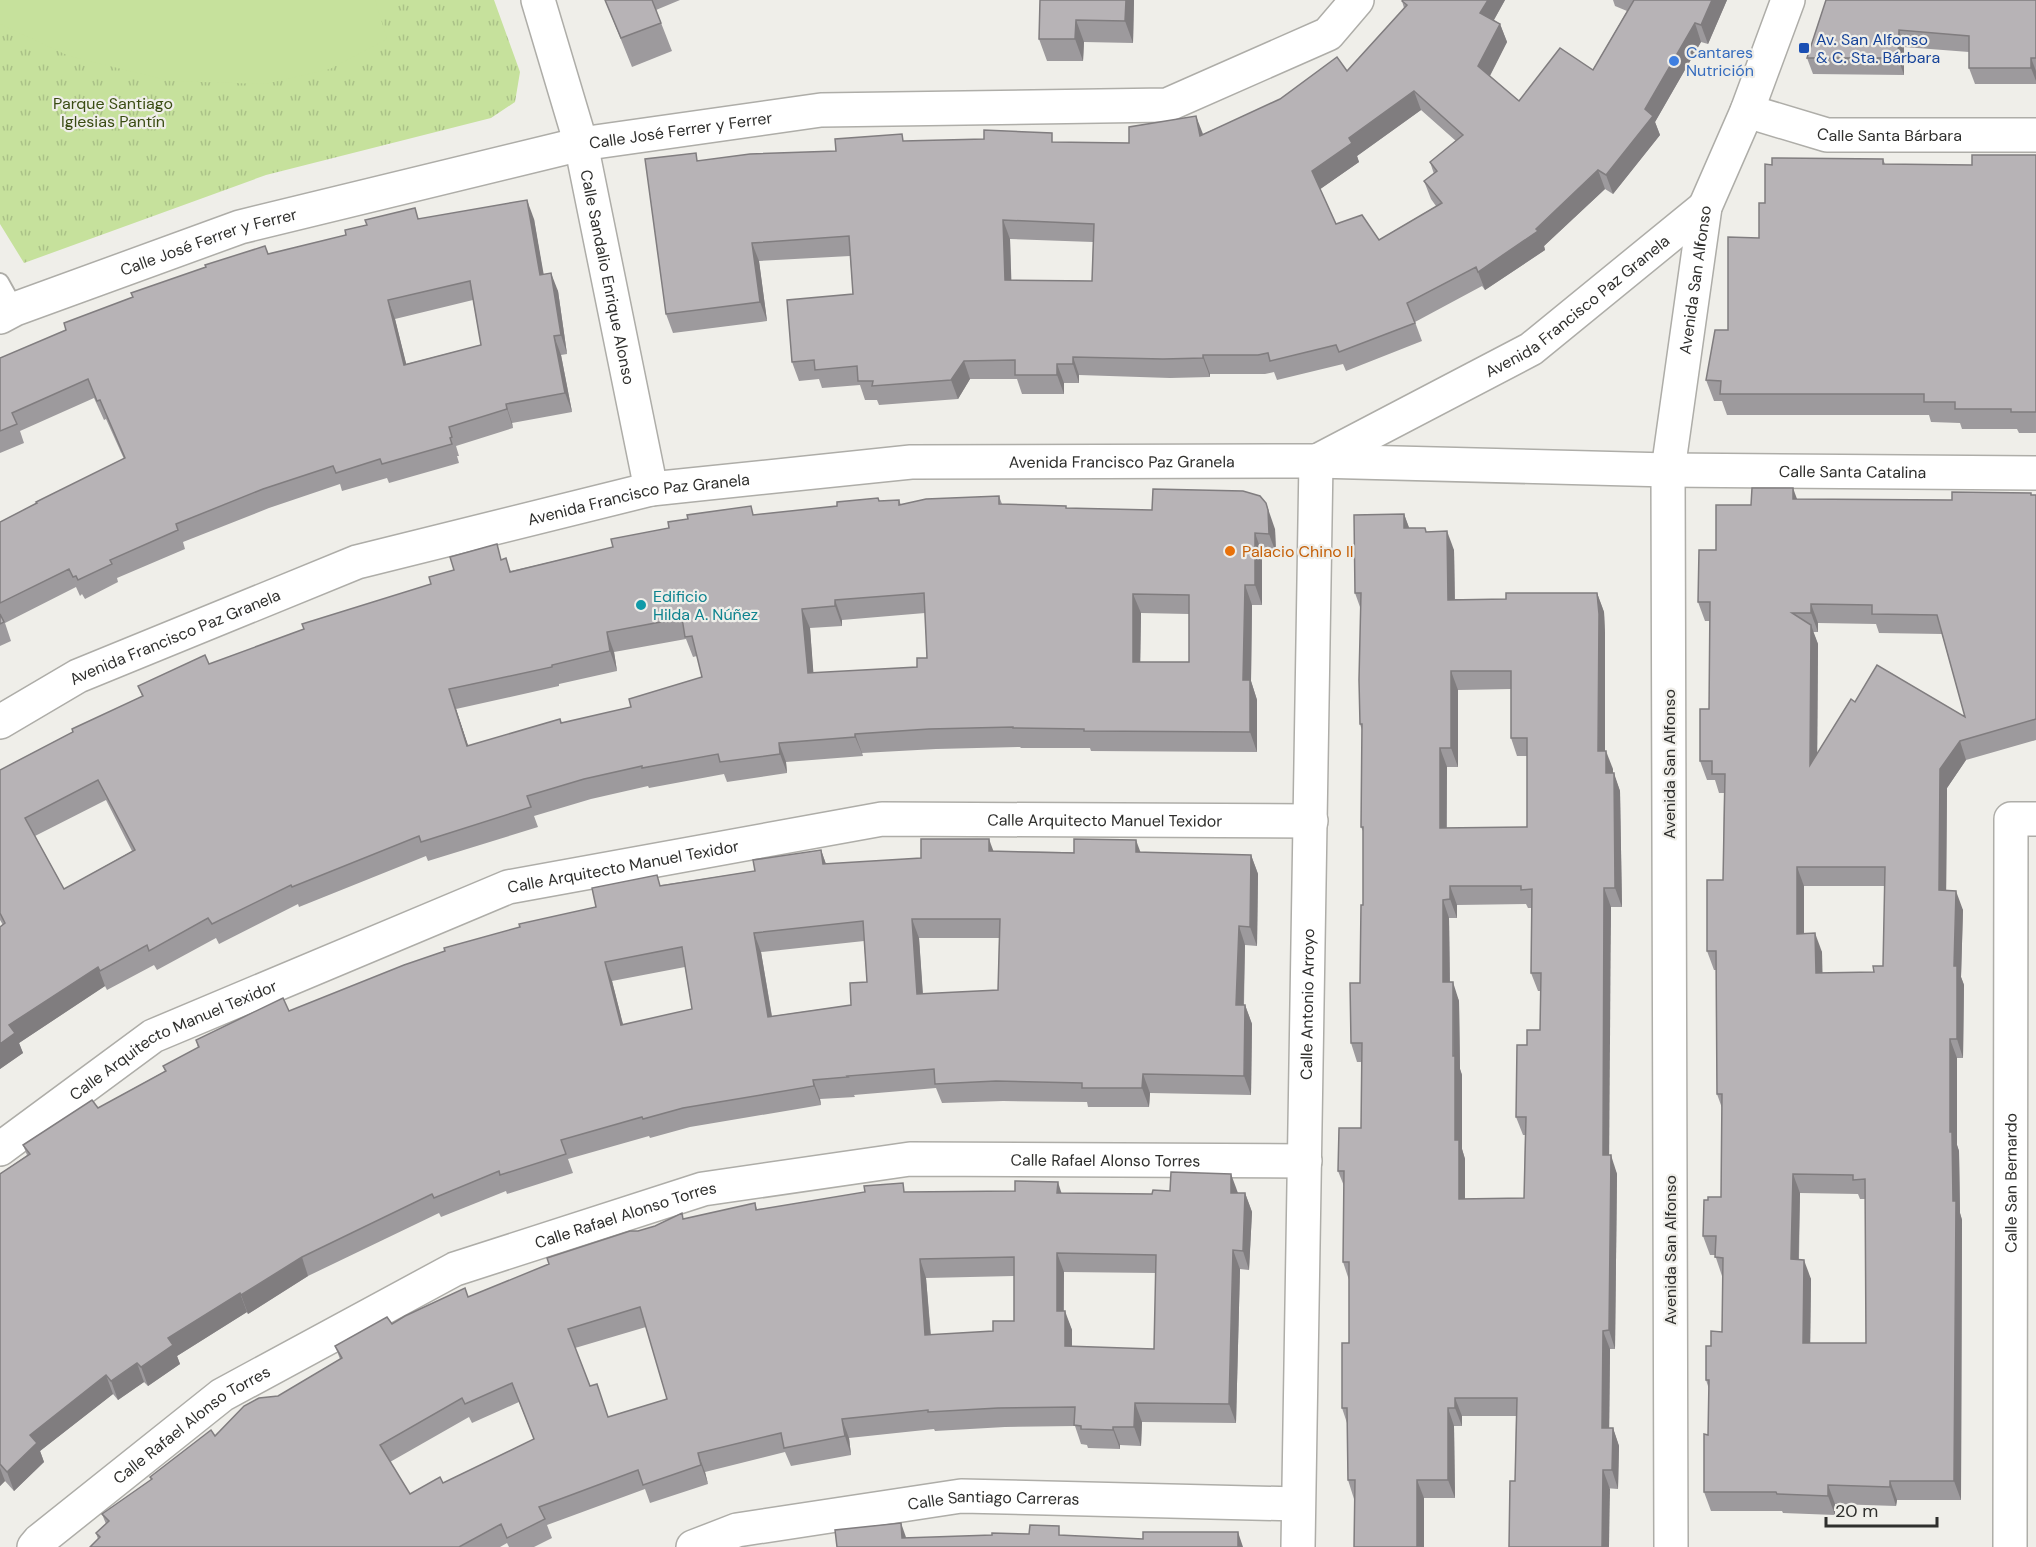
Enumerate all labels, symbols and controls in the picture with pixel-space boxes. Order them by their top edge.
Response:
place label: Av. San Alfonso & C. Sta. Bárbara [1816,29,1940,68]
marker: Av. San Alfonso & C. Sta. Bárbara [1797,41,1811,55]
place label: Cantares Nutrición [1686,42,1754,81]
marker: Cantares Nutrición [1667,54,1681,68]
park label: Parque Santiago Iglesias Pantín [53,93,173,132]
street label: Calle José Ferrer y Ferrer [588,107,774,153]
street label: Calle Santa Bárbara [1814,122,1962,146]
street label: Calle Sandalio Enrique Alonso [576,168,640,386]
street label: Calle José Ferrer y Ferrer [117,203,299,280]
street label: Avenida San Alfonso [1674,204,1716,356]
street label: Avenida Francisco Paz Granela [1481,230,1674,382]
street label: Avenida Francisco Paz Granela [1009,451,1235,472]
street label: Calle Santa Catalina [1779,460,1926,483]
street label: Avenida Francisco Paz Granela [525,468,751,530]
place label: Palacio Chino II [1242,541,1354,562]
marker: Palacio Chino II [1223,544,1237,558]
street label: Avenida Francisco Paz Granela [65,584,283,689]
place label: Edificio Hilda A. Núñez [653,586,758,625]
marker: Edificio Hilda A. Núñez [634,598,648,612]
street label: Avenida San Alfonso [1659,689,1680,839]
street label: Calle Arquitecto Manuel Texidor [987,809,1222,831]
street label: Calle Arquitecto Manuel Texidor [505,835,740,897]
street label: Calle Antonio Arroyo [1295,928,1319,1080]
street label: Calle Arquitecto Manuel Texidor [65,975,280,1105]
street label: Calle San Bernardo [2000,1113,2021,1253]
street label: Calle Rafael Alonso Torres [1010,1149,1200,1171]
street label: Avenida San Alfonso [1660,1175,1681,1325]
street label: Calle Rafael Alonso Torres [532,1177,718,1253]
street label: Calle Rafael Alonso Torres [108,1361,274,1489]
street label: Calle Santiago Carreras [906,1485,1080,1514]
scale bar [1826,1490,1937,1528]
text: 20 m [1835,1499,1878,1523]

